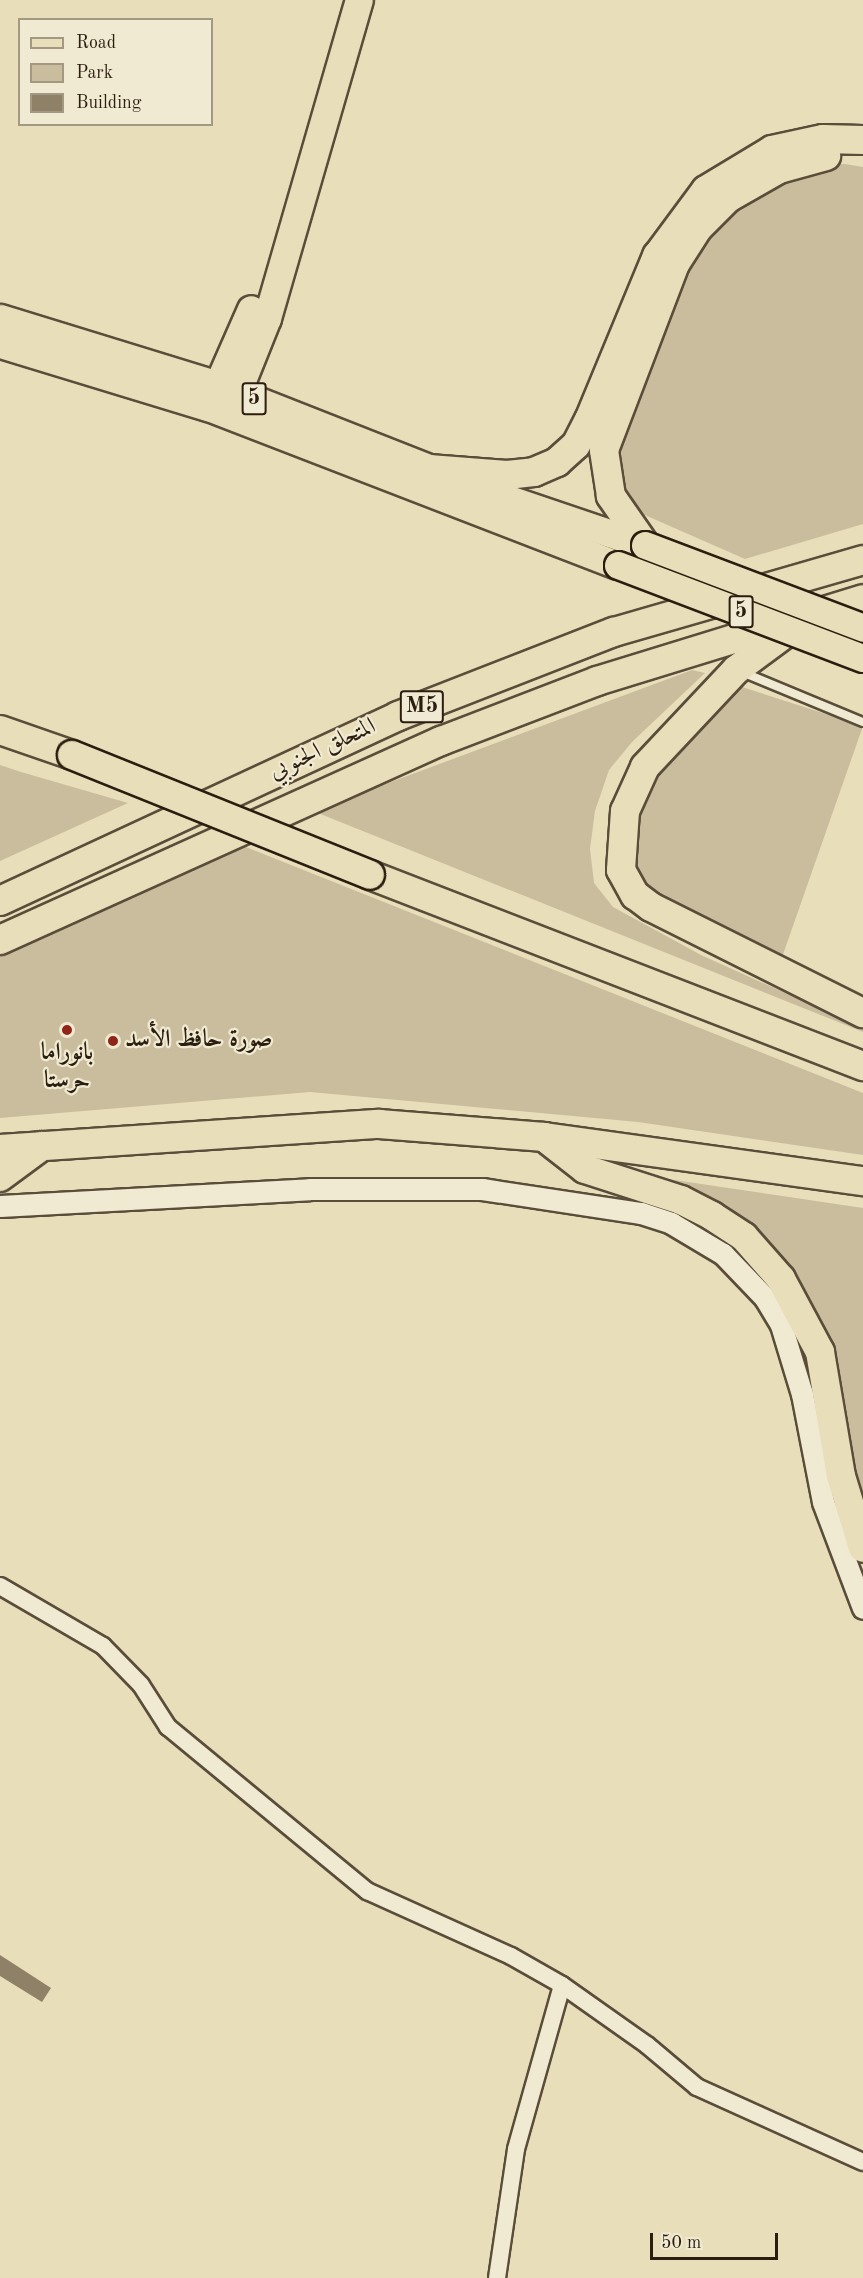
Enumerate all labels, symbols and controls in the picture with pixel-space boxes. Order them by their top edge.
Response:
legend [18,18,213,126]
text: Road [76,34,116,52]
text: Park [76,64,113,82]
text: Building [76,94,141,112]
road number: 5 [240,380,268,418]
road number: 5 [728,593,754,631]
road number: M5 [400,688,444,726]
street label: المتحلق الجنوبي [265,713,381,787]
marker: بانوراما حرستا [60,1023,74,1037]
place label: صورة حافظ الأسد [125,1027,273,1055]
marker: صورة حافظ الأسد [106,1034,120,1048]
place label: بانوراما حرستا [41,1040,93,1096]
scale bar [653,2221,780,2259]
text: 50 m [661,2234,701,2252]

